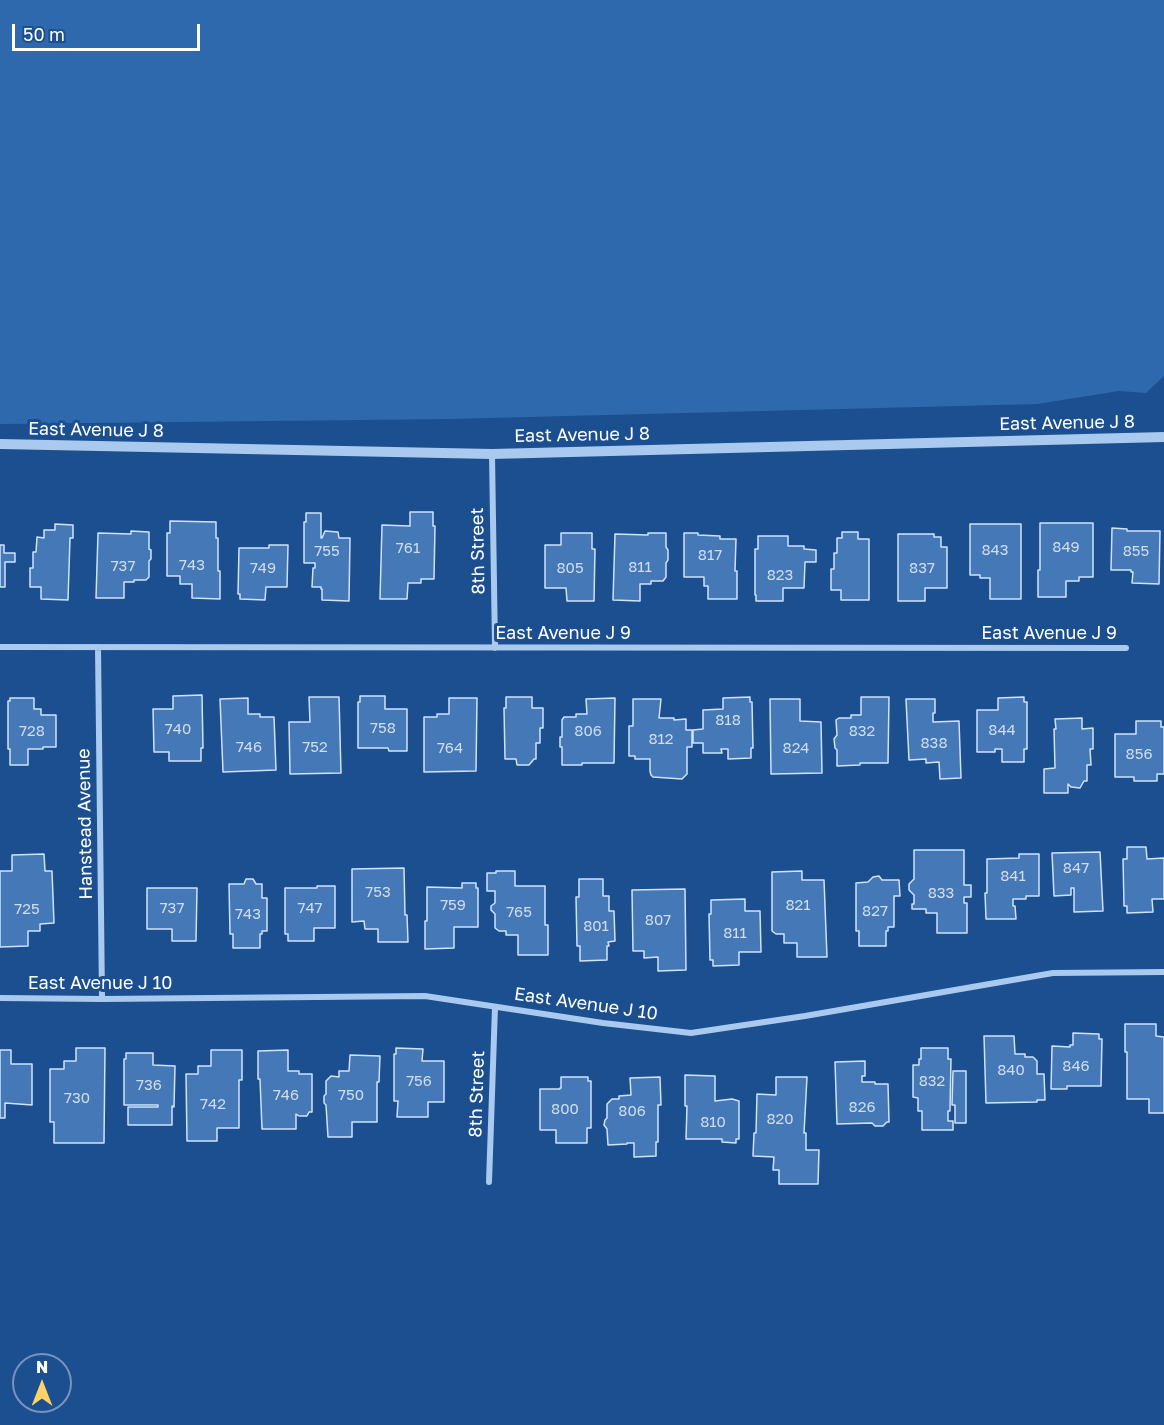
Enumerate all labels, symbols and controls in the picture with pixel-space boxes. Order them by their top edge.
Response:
scale bar [15,12,202,50]
text: 50 m [23,23,65,45]
street label: East Avenue J 8 [999,411,1135,435]
street label: East Avenue J 8 [28,418,164,442]
street label: East Avenue J 8 [514,423,650,447]
street label: 8th Street [466,507,490,595]
house number: 849 [1052,538,1080,556]
house number: 761 [396,539,420,557]
house number: 843 [981,541,1009,559]
house number: 755 [314,542,340,560]
house number: 855 [1123,542,1149,560]
house number: 817 [698,546,722,564]
house number: 743 [179,556,205,574]
house number: 737 [111,557,135,575]
house number: 811 [628,558,652,576]
house number: 749 [250,559,276,577]
house number: 805 [556,559,584,577]
house number: 837 [909,559,935,577]
house number: 823 [767,566,793,584]
street label: East Avenue J 9 [495,622,631,644]
street label: East Avenue J 9 [981,622,1117,644]
house number: 818 [715,711,741,729]
house number: 758 [370,719,396,737]
house number: 740 [165,720,191,738]
house number: 844 [988,721,1016,739]
house number: 728 [19,722,45,740]
house number: 806 [574,722,602,740]
house number: 832 [849,722,875,740]
house number: 812 [648,730,674,748]
house number: 838 [920,734,948,752]
house number: 746 [236,738,262,756]
house number: 752 [302,738,328,756]
house number: 764 [437,739,463,757]
house number: 824 [783,739,809,757]
house number: 856 [1126,745,1152,763]
street label: Hanstead Avenue [73,748,97,900]
house number: 847 [1063,859,1089,877]
house number: 841 [1000,867,1026,885]
house number: 753 [365,883,391,901]
house number: 833 [928,884,954,902]
house number: 759 [440,896,466,914]
house number: 821 [785,896,811,914]
house number: 737 [160,899,184,917]
house number: 747 [297,899,323,917]
house number: 725 [14,900,40,918]
house number: 827 [862,902,888,920]
house number: 765 [506,903,532,921]
house number: 743 [235,905,261,923]
house number: 807 [645,911,671,929]
house number: 801 [583,917,609,935]
house number: 811 [723,924,747,942]
street label: East Avenue J 10 [28,972,172,994]
street label: East Avenue J 10 [513,983,659,1025]
street label: 8th Street [465,1050,489,1138]
house number: 846 [1062,1057,1090,1075]
house number: 840 [997,1061,1025,1079]
house number: 756 [406,1072,432,1090]
house number: 832 [919,1072,945,1090]
house number: 736 [136,1076,162,1094]
house number: 746 [273,1086,299,1104]
house number: 750 [338,1086,364,1104]
house number: 730 [64,1089,90,1107]
house number: 742 [200,1095,226,1113]
house number: 826 [849,1098,875,1116]
house number: 800 [551,1100,579,1118]
house number: 806 [618,1102,646,1120]
house number: 820 [766,1110,794,1128]
house number: 810 [700,1113,726,1131]
north arrow [12,1353,72,1413]
text: N [36,1357,48,1377]

